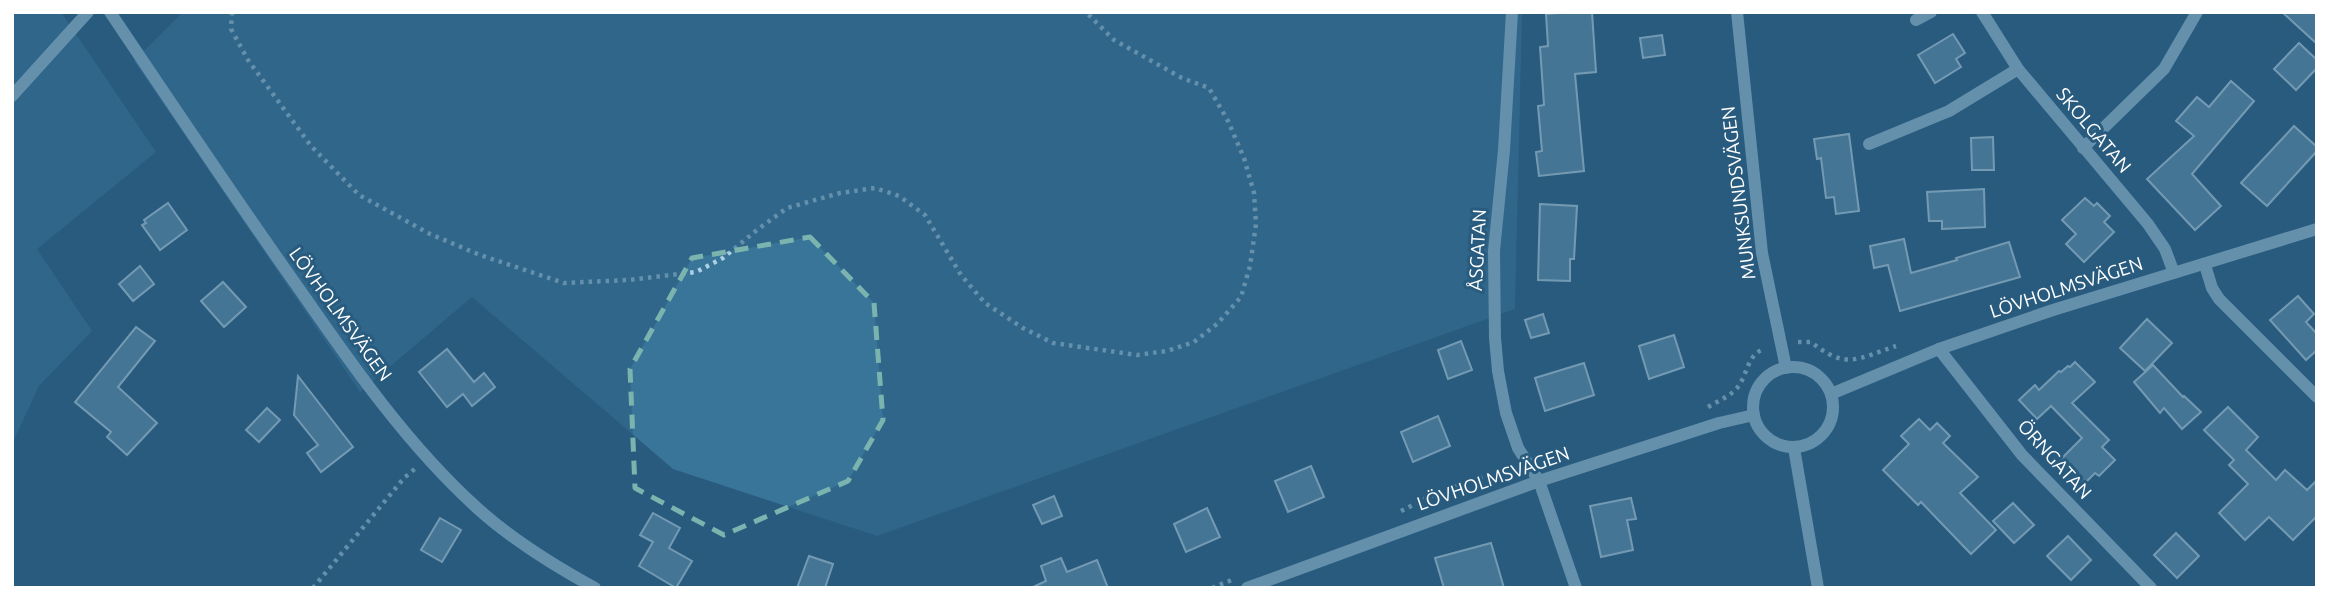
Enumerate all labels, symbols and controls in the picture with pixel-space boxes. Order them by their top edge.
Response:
street label: SKOLGATAN [2052,83,2136,177]
street label: MUNKSUNDSVÄGEN [1716,105,1760,281]
street label: ÅSGATAN [1464,209,1490,291]
street label: LÖVHOLMSVÄGEN [285,243,397,385]
street label: LÖVHOLMSVÄGEN [1987,252,2145,322]
street label: ÖRNGATAN [2014,415,2096,503]
street label: LÖVHOLMSVÄGEN [1414,442,1572,514]

